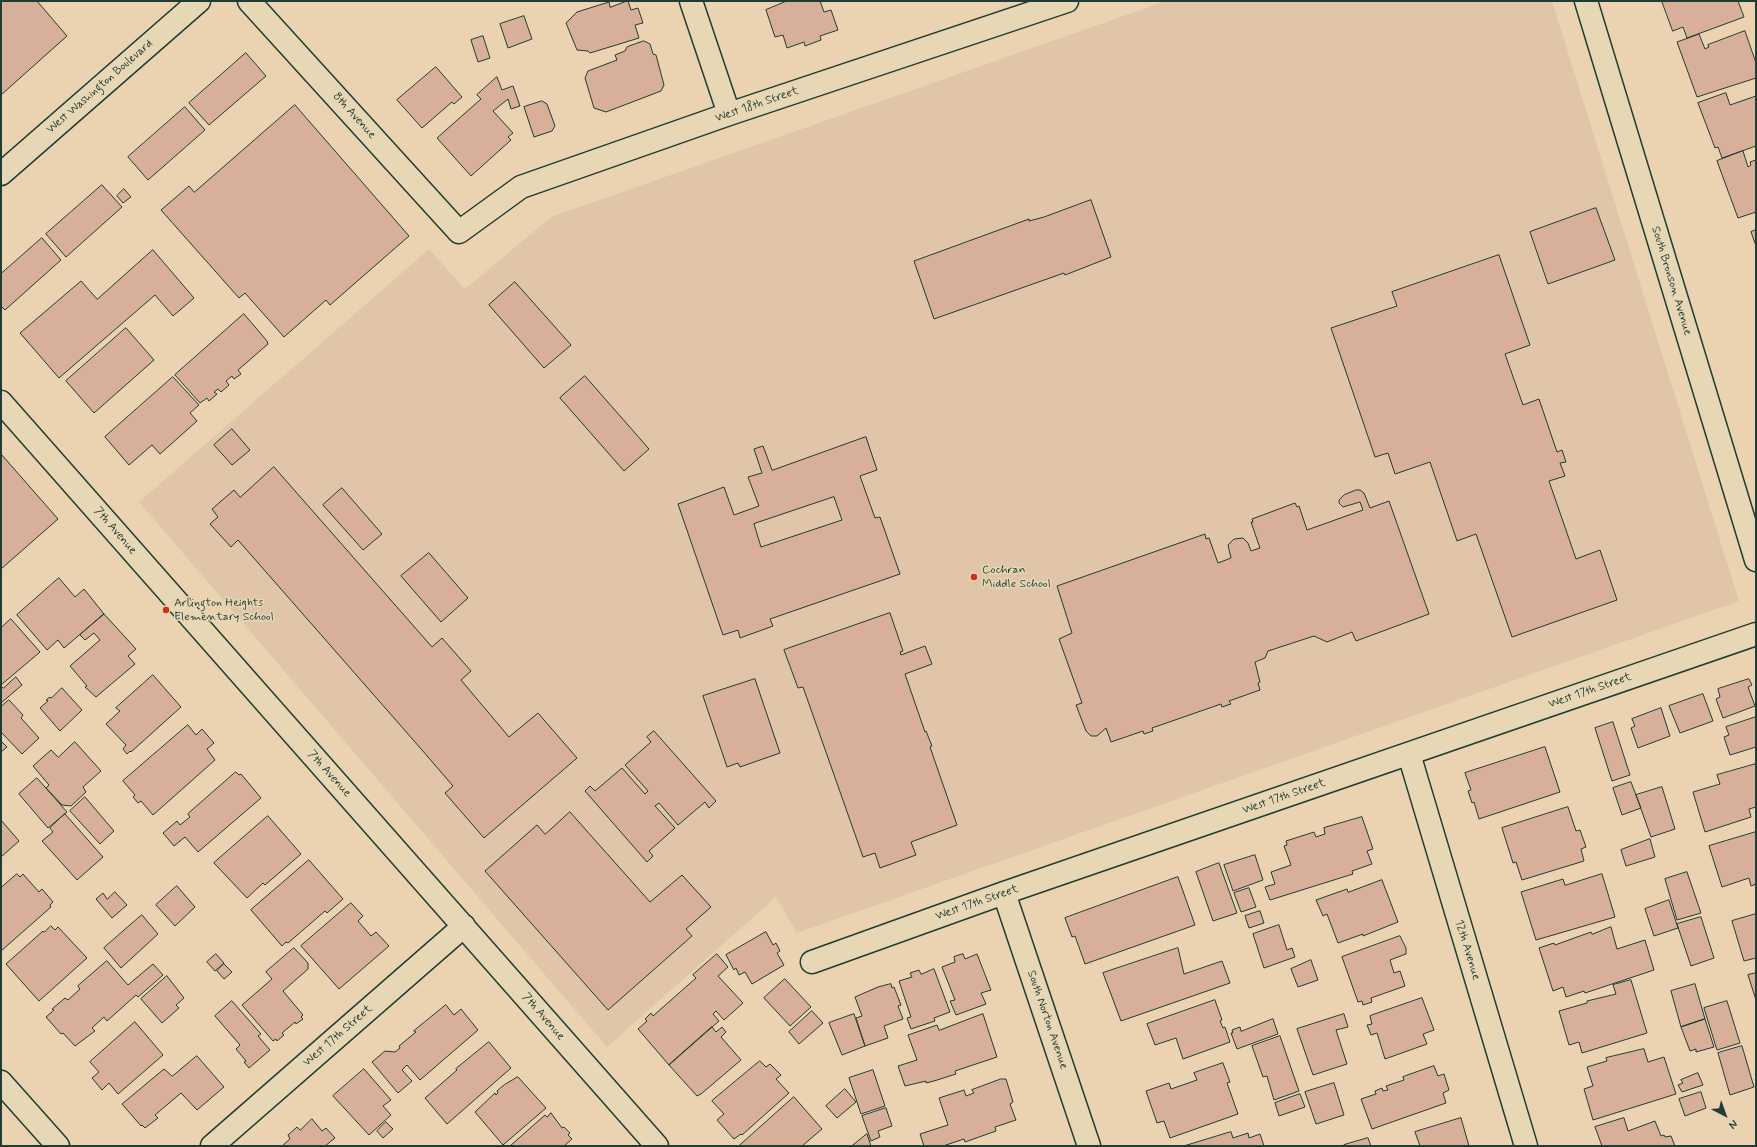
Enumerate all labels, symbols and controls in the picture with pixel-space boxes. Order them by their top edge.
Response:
street label: West Washington Boulevard [44,37,156,137]
street label: West 18th Street [713,84,801,126]
street label: 8th Avenue [329,90,379,142]
street label: South Bronson Avenue [1648,225,1694,337]
street label: 7th Avenue [90,504,140,558]
place label: Cochran Middle School [982,563,1051,591]
marker: Cochran Middle School [969,572,979,582]
place label: Arlington Heights Elementary School [174,596,274,624]
marker: Arlington Heights Elementary School [161,605,171,615]
street label: West 17th Street [1547,670,1633,712]
street label: 7th Avenue [304,748,354,800]
street label: West 17th Street [1241,776,1327,818]
street label: West 17th Street [934,882,1020,924]
street label: 12th Avenue [1451,918,1483,982]
street label: South Norton Avenue [1023,969,1071,1071]
street label: 7th Avenue [518,990,568,1044]
street label: West 17th Street [300,1002,376,1070]
north arrow [1705,1095,1745,1135]
text: N [1726,1116,1740,1132]

